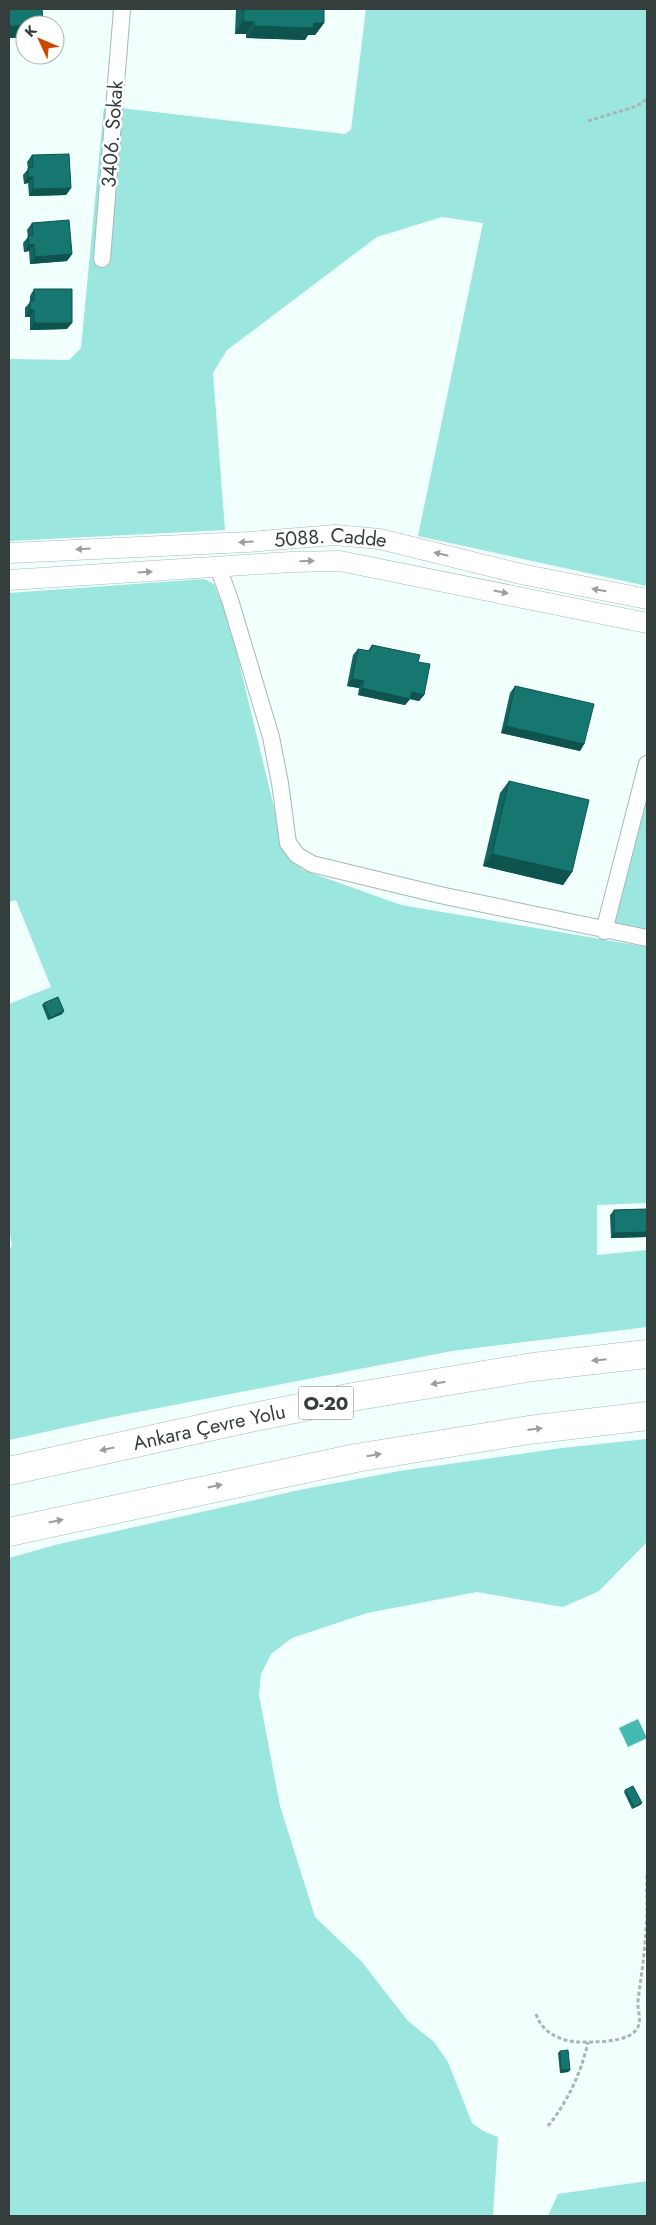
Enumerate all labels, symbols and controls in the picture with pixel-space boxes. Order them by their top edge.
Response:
north arrow [15,15,65,65]
text: K [20,20,41,41]
street label: 3406. Sokak [94,79,131,189]
street label: 5088. Cadde [273,521,390,555]
one-way arrow [237,538,253,546]
one-way arrow [75,546,91,554]
one-way arrow [433,550,449,558]
one-way arrow [299,557,315,565]
one-way arrow [137,568,153,576]
one-way arrow [591,586,607,594]
one-way arrow [494,589,510,597]
one-way arrow [590,1356,606,1364]
one-way arrow [430,1379,446,1387]
road number: O-20 [298,1386,354,1420]
street label: Ankara Çevre Yolu [130,1397,288,1458]
one-way arrow [527,1425,543,1433]
one-way arrow [100,1445,115,1453]
one-way arrow [367,1450,383,1458]
one-way arrow [208,1482,223,1490]
one-way arrow [49,1516,65,1524]

